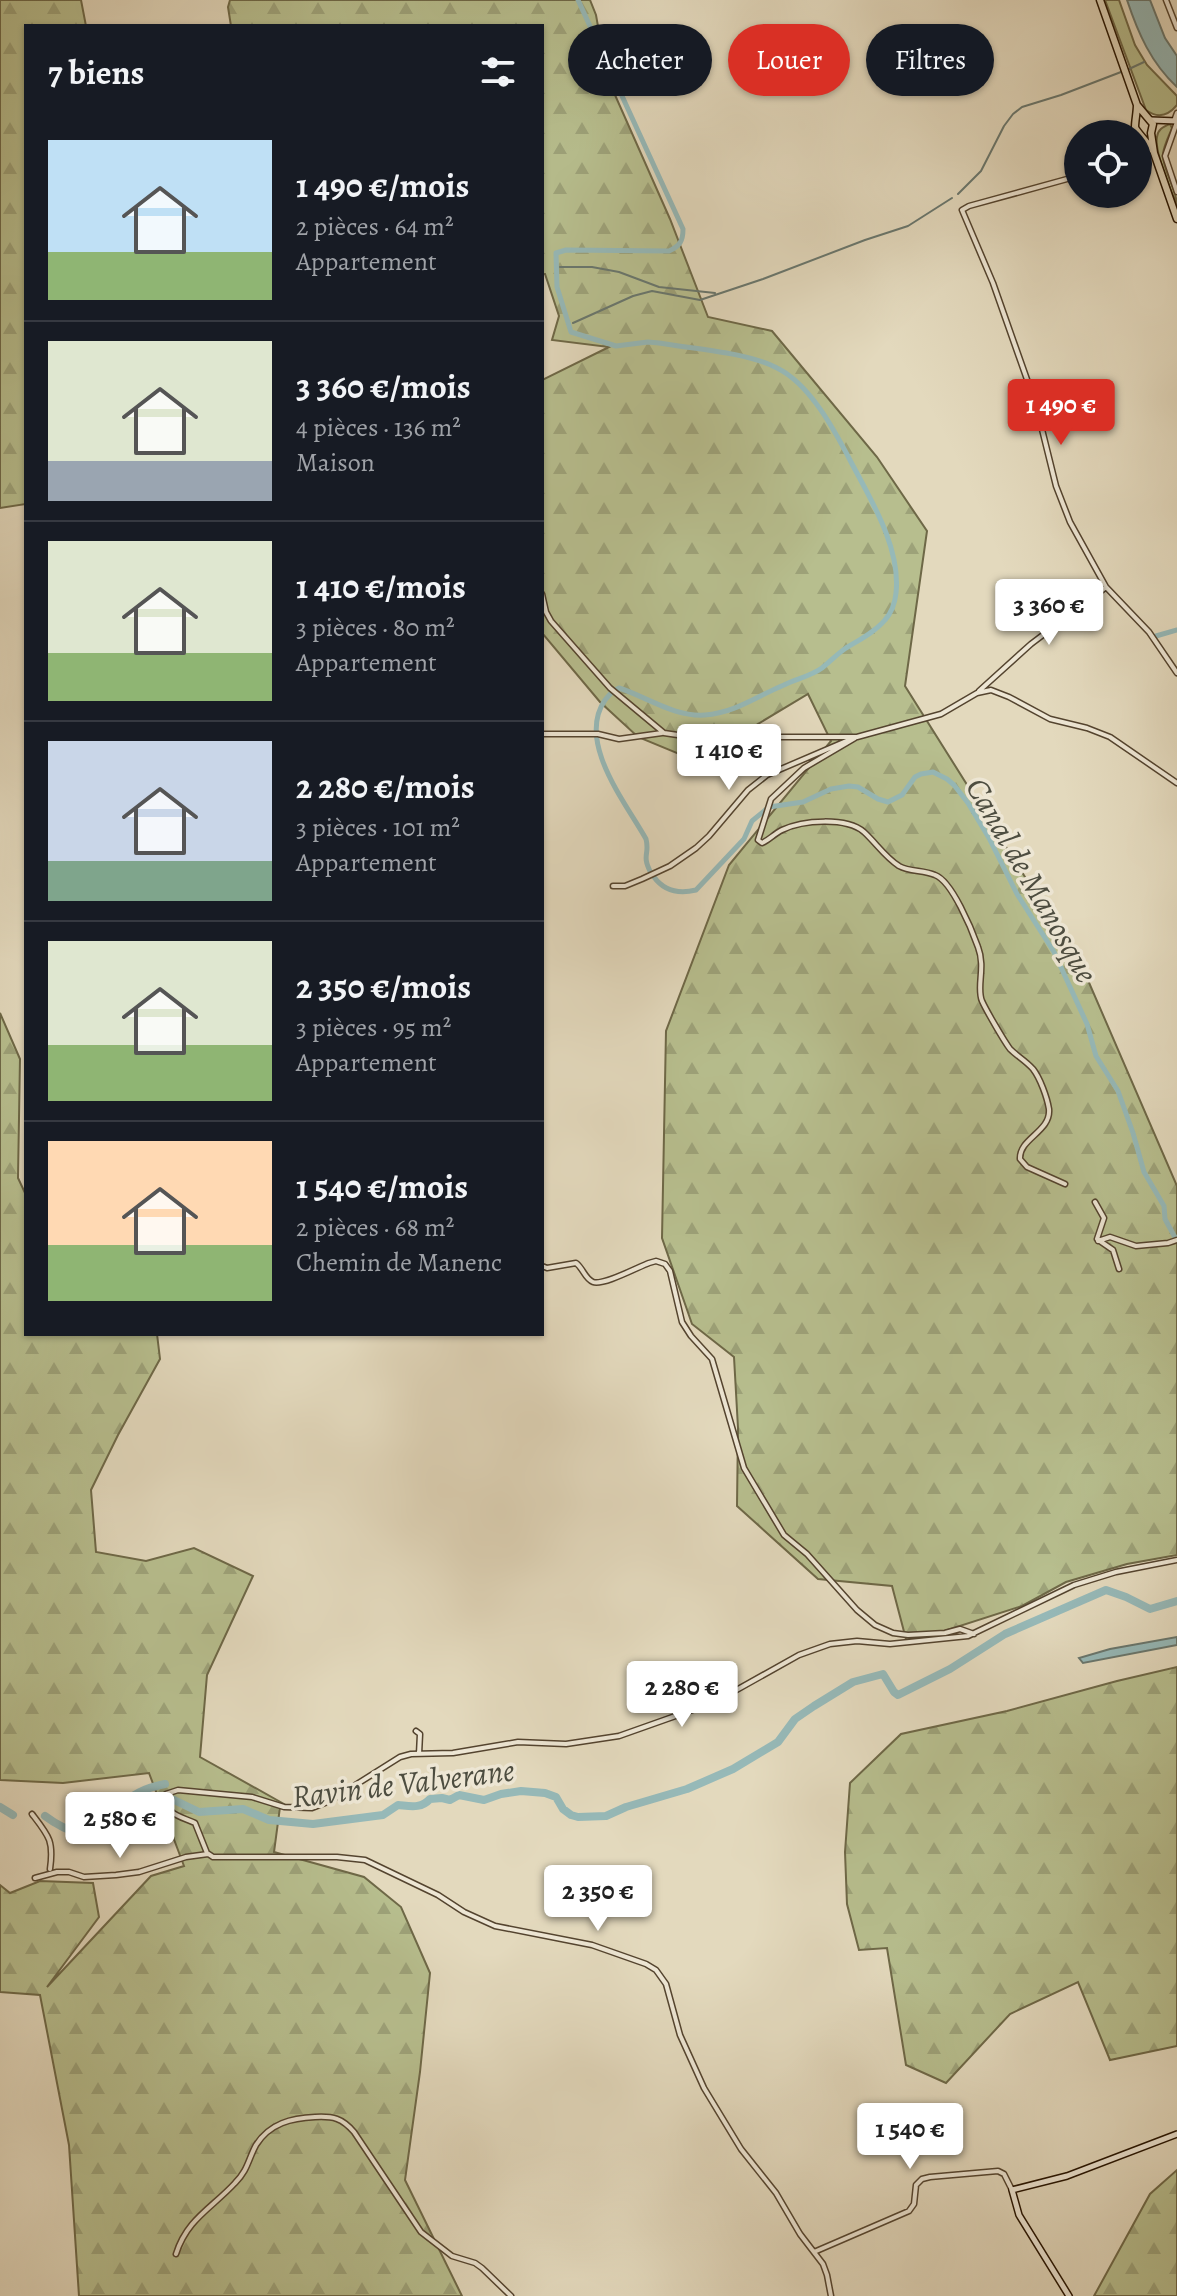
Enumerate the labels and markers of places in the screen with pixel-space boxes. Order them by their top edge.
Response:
pin: 1 490 € [987,379,1135,447]
pin: 3 360 € [975,579,1123,647]
pin: 1 410 € [655,724,803,792]
pin: 2 280 € [608,1661,756,1729]
pin: 2 580 € [46,1792,194,1860]
pin: 2 350 € [524,1865,672,1933]
pin: 1 540 € [836,2103,984,2171]

